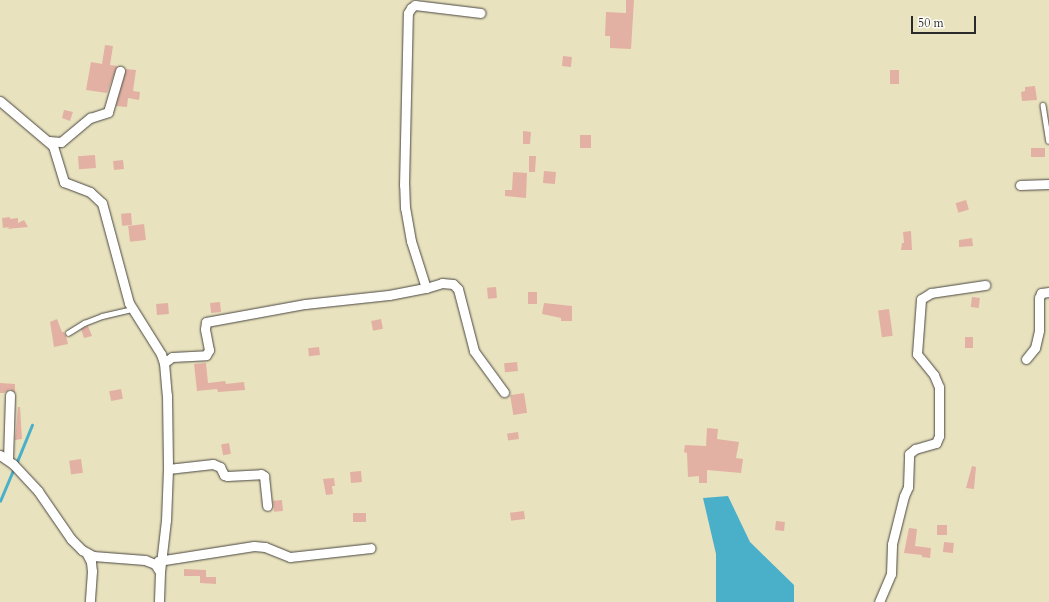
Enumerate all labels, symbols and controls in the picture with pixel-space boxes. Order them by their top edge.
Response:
scale bar [913,8,978,34]
text: 50 m [918,15,944,31]

